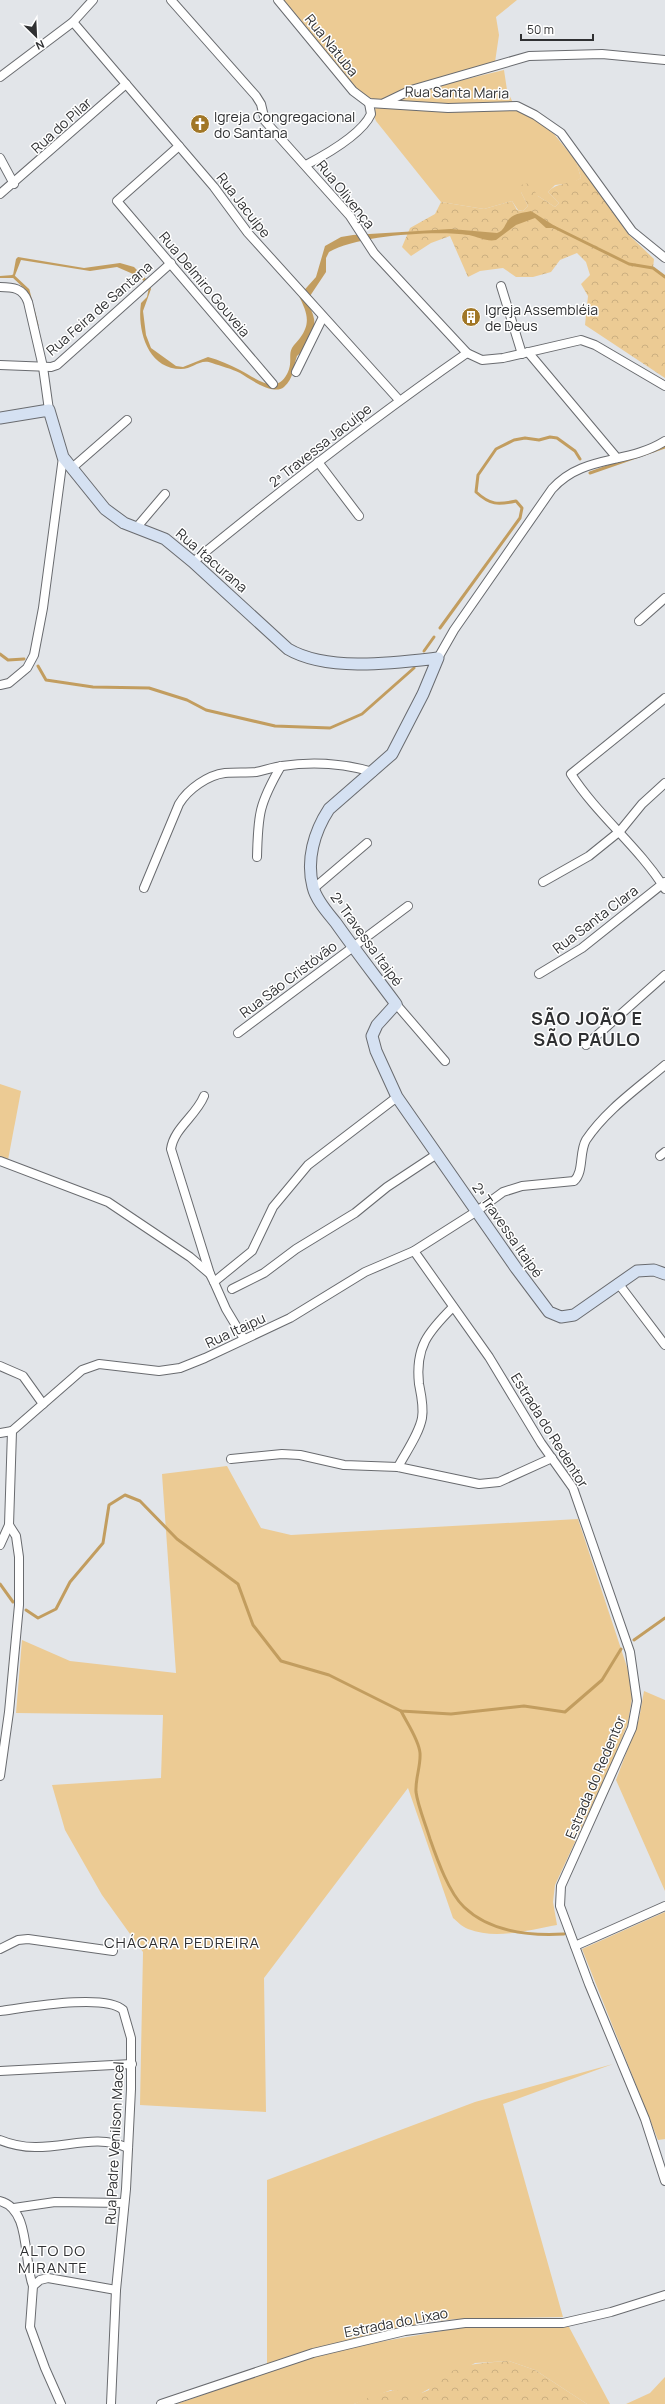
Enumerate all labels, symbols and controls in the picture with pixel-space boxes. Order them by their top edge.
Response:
street label: Rua Natuba [301,10,363,80]
north arrow [16,16,56,56]
scale bar [521,16,593,42]
text: 50 m [527,21,554,38]
text: N [34,37,47,54]
street label: Rua Santa Maria [405,82,509,102]
street label: Rua do Pilar [27,93,95,157]
place label: Igreja Congregacional do Santana [214,107,355,142]
church icon: Igreja Congregacional do Santana [189,113,211,135]
street label: Rua Olivença [313,156,379,232]
street label: Rua Jacuípe [213,168,275,242]
street label: Rua Delmiro Gouveia [155,227,255,341]
street label: Rua Feira de Santana [42,257,156,359]
place label: Igreja Assembléia de Deus [485,300,598,335]
building icon: Igreja Assembléia de Deus [460,306,482,328]
street label: 2ª Travessa Jacuípe [265,399,375,491]
street label: Rua Itacurana [172,524,252,596]
street label: Rua Santa Clara [548,881,642,957]
street label: 2ª Travessa Itaipé [326,888,408,990]
street label: Rua São Cristóvão [236,936,340,1022]
district label: SÃO JOÃO E SÃO PAULO [531,1006,643,1051]
street label: 2ª Travessa Itaipé [468,1179,548,1281]
street label: Rua Itaipu [202,1308,268,1352]
street label: Estrada do Redentor [507,1369,593,1491]
street label: Estrada do Redentor [560,1713,630,1841]
district label: CHÁCARA PEDREIRA [104,1932,260,1953]
street label: Rua Padre Venilson Macel [100,2061,128,2225]
district label: ALTO DO MIRANTE [18,2240,88,2278]
street label: Estrada do Lixao [342,2303,450,2341]

